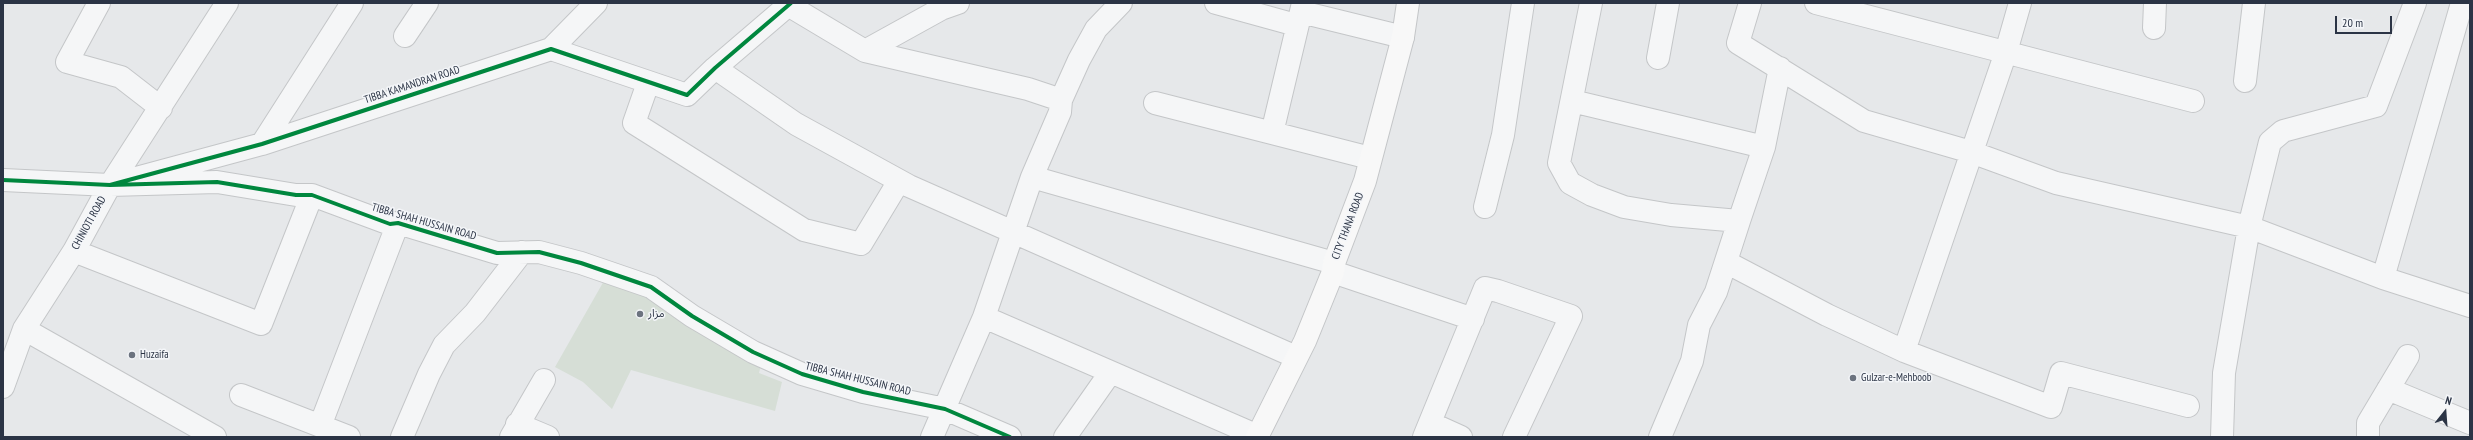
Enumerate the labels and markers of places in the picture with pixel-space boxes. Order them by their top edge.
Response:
place label: مزار [648,307,665,321]
marker: مزار [635,309,645,319]
place label: Huzaifa [140,348,169,362]
marker: Huzaifa [127,350,137,360]
place label: Gulzar-e-Mehboob [1861,371,1932,385]
marker: Gulzar-e-Mehboob [1848,373,1858,383]

